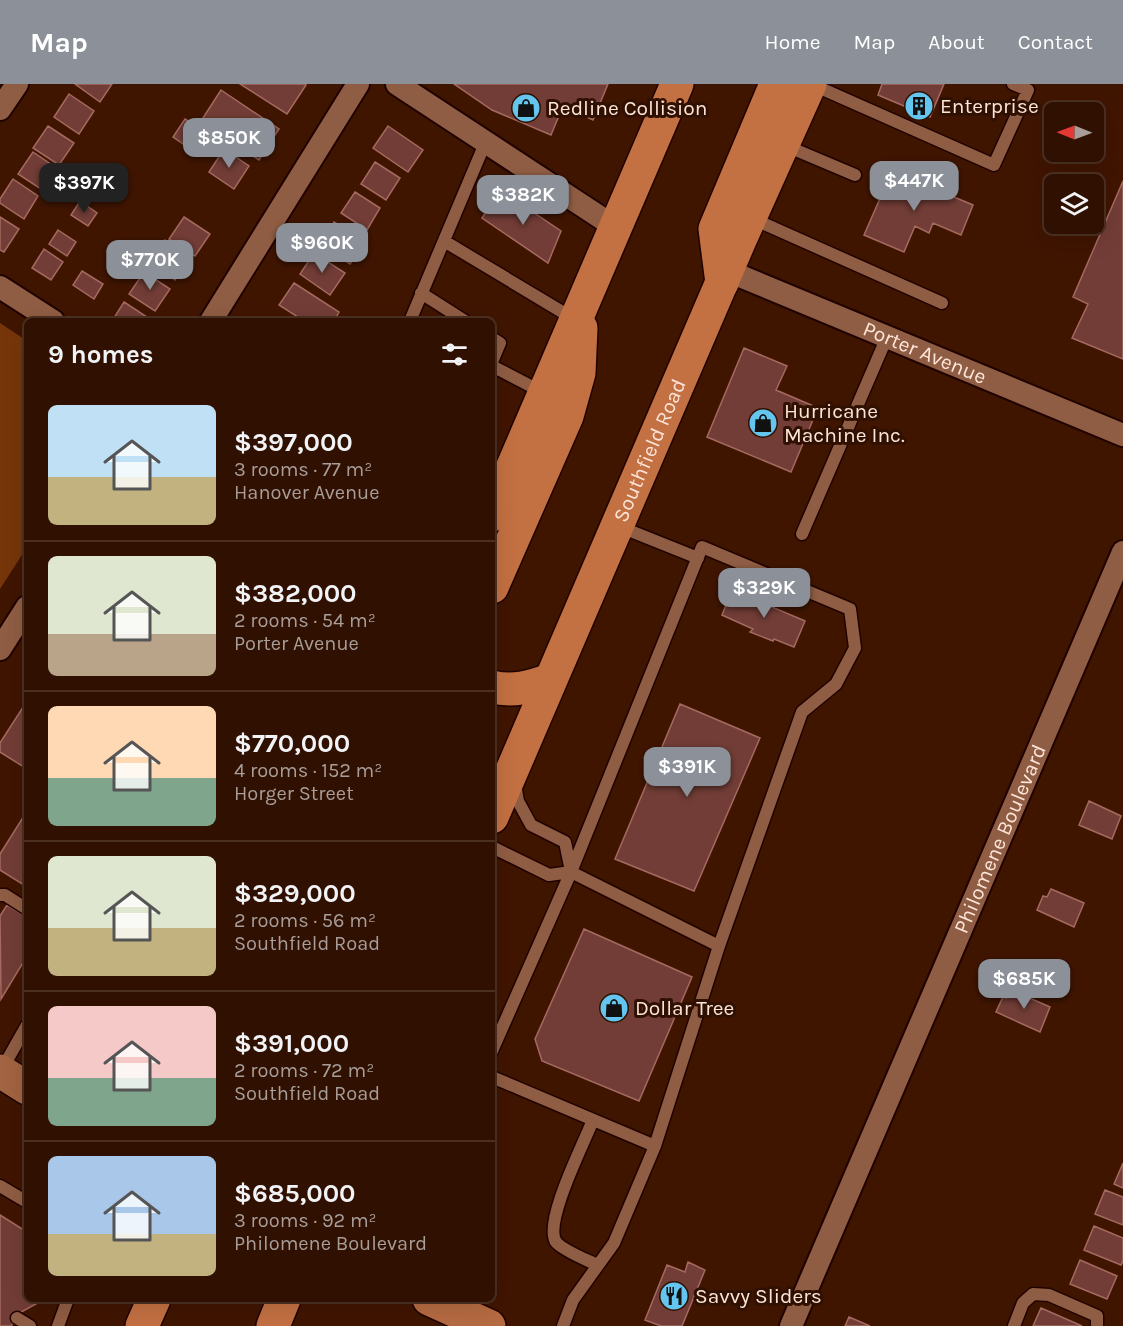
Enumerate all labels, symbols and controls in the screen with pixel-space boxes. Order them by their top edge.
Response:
text: Map [30,26,88,59]
text: Home [765,30,821,54]
text: Map [854,30,895,54]
text: About [928,30,985,54]
text: Contact [1018,30,1093,54]
building icon: Enterprise [903,90,935,122]
shop icon: Redline Collision [510,92,542,124]
place label: Enterprise [940,94,1039,118]
place label: Redline Collision [547,96,707,120]
north arrow [1044,102,1104,162]
map controls [1044,102,1104,234]
pin: $850K [187,118,271,169]
text: $850K [197,126,261,149]
pin: $447K [872,161,956,212]
pin: $397K [42,163,126,214]
text: $447K [884,169,944,192]
text: $397K [53,171,115,194]
button: layers [1044,174,1104,234]
pin: $382K [481,175,565,226]
text: $382K [491,183,555,206]
pin: $960K [280,223,364,274]
text: $960K [290,231,354,254]
pin: $770K [108,240,192,291]
text: $770K [120,248,180,271]
street label: Porter Avenue [860,316,990,389]
icon: filters [438,338,471,371]
text: 9 homes [48,339,154,370]
street label: Southfield Road [608,375,691,526]
place label: Hurricane Machine Inc. [784,399,905,447]
shop icon: Hurricane Machine Inc. [747,407,779,439]
text: $397,000 [234,427,353,458]
icon: home [96,429,168,501]
text: 3 rooms · 77 m² [234,458,372,481]
text: Hanover Avenue [234,481,380,504]
pin: $329K [722,568,806,619]
text: $329K [732,576,796,599]
text: $382,000 [234,578,357,609]
icon: home [96,580,168,652]
text: 2 rooms · 54 m² [234,609,376,632]
text: Porter Avenue [234,632,359,655]
text: $770,000 [234,728,350,759]
icon: home [96,730,168,802]
street label: Philomene Boulevard [949,741,1051,937]
pin: $391K [645,747,729,798]
text: $391K [658,755,716,778]
text: 4 rooms · 152 m² [234,759,382,782]
text: Horger Street [234,782,354,805]
text: $329,000 [234,878,356,909]
icon: home [96,880,168,952]
text: 2 rooms · 56 m² [234,909,376,932]
text: Southfield Road [234,932,380,955]
pin: $685K [982,959,1066,1010]
text: $685K [992,967,1056,990]
shop icon: Dollar Tree [598,992,630,1024]
place label: Dollar Tree [635,996,734,1020]
text: $391,000 [234,1028,349,1059]
icon: home [96,1030,168,1102]
text: 2 rooms · 72 m² [234,1059,374,1082]
text: Southfield Road [234,1082,380,1105]
text: $685,000 [234,1178,356,1209]
icon: home [96,1180,168,1252]
text: 3 rooms · 92 m² [234,1209,377,1232]
text: Philomene Boulevard [234,1232,427,1255]
restaurant icon: Savvy Sliders [658,1280,690,1312]
place label: Savvy Sliders [695,1284,822,1308]

